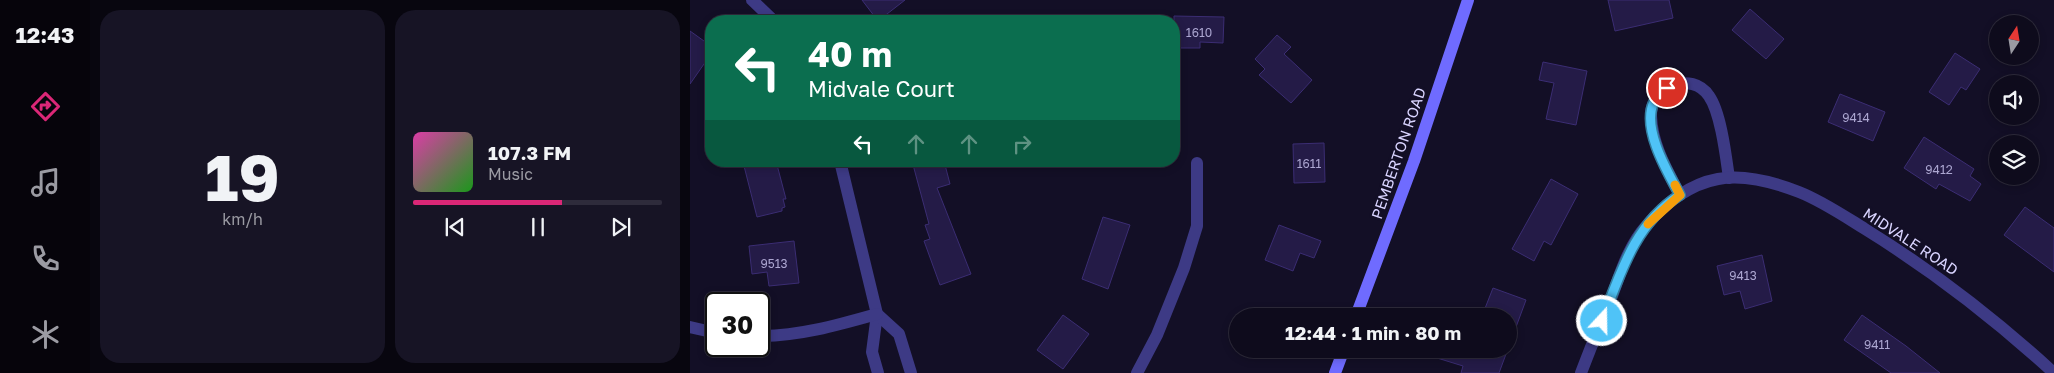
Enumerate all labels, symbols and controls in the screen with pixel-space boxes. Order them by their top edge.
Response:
north arrow [1989,15,2039,65]
map controls [1989,15,2039,185]
text: 12:43 [16,21,74,48]
house number: 1610 [1186,25,1212,40]
text: 40 m [808,33,892,75]
icon: left [725,35,790,100]
pin [1646,67,1688,109]
icon: arrive [1653,74,1681,102]
text: Midvale Court [808,75,955,102]
button: sound [1989,75,2039,125]
street label: PEMBERTON ROAD [1367,85,1429,221]
icon: directions [28,89,63,124]
house number: 9414 [1842,110,1870,125]
icon: left [849,130,877,158]
icon: ahead [902,130,930,158]
icon: ahead [955,130,983,158]
icon: right [1008,130,1036,158]
button: layers [1989,135,2039,185]
text: 19 [205,137,280,215]
text: 107.3 FM [488,141,571,164]
house number: 1611 [1297,156,1322,171]
house number: 9412 [1925,162,1953,177]
text: Music [488,164,533,184]
icon: music [28,165,63,200]
street label: MIDVALE ROAD [1860,204,1962,278]
text: km/h [222,209,263,229]
icon: previous [441,213,469,241]
icon: pause [524,213,552,241]
icon: next [607,213,635,241]
icon: phone [28,241,63,276]
house number: 9513 [760,256,788,271]
house number: 9413 [1729,268,1757,283]
speed limit sign: 30 [705,292,770,357]
position arrow [1575,294,1627,346]
icon: climate [28,317,63,352]
text: 12:44 · 1 min · 80 m [1285,321,1461,344]
house number: 9411 [1864,337,1890,352]

